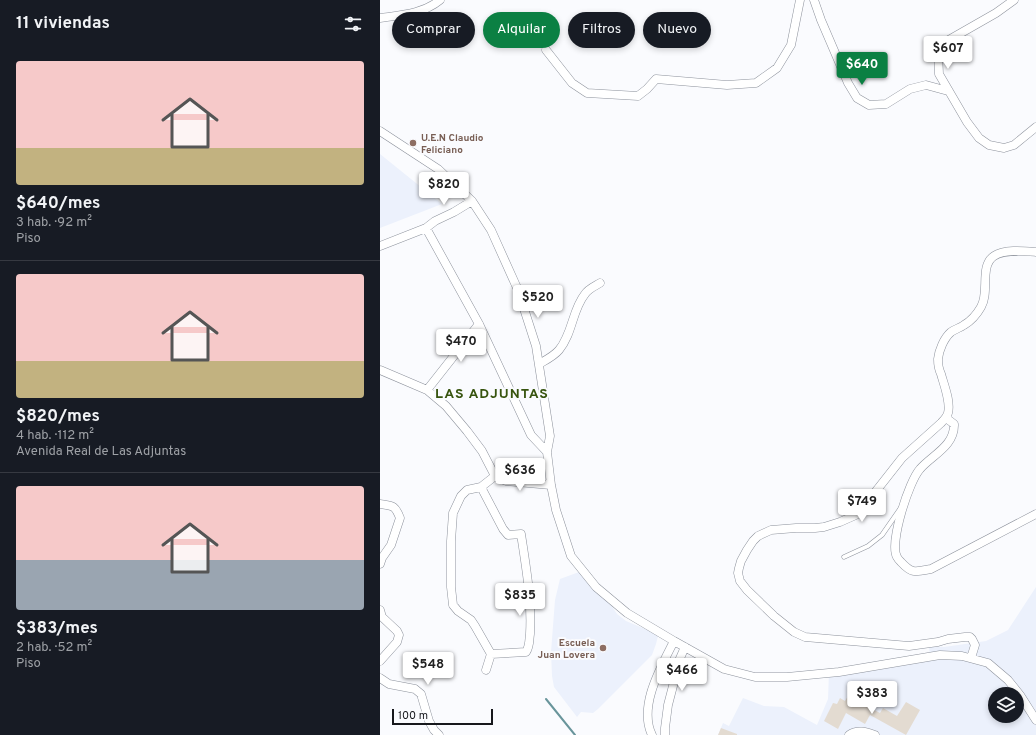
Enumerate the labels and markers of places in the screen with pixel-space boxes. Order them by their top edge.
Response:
pin: $607 [924,36,972,70]
pin: $640 [838,52,886,86]
place label: U.E.N Claudio Feliciano [421,132,484,157]
marker: U.E.N Claudio Feliciano [408,138,418,148]
pin: $820 [420,172,468,206]
pin: $520 [514,285,562,319]
pin: $470 [437,329,485,363]
pin: $636 [496,458,544,492]
pin: $749 [838,489,886,523]
pin: $835 [496,583,544,617]
place label: Escuela Juan Lovera [538,637,595,662]
marker: Escuela Juan Lovera [598,643,608,653]
pin: $548 [404,652,452,686]
pin: $466 [658,658,706,692]
pin: $383 [848,681,896,715]

